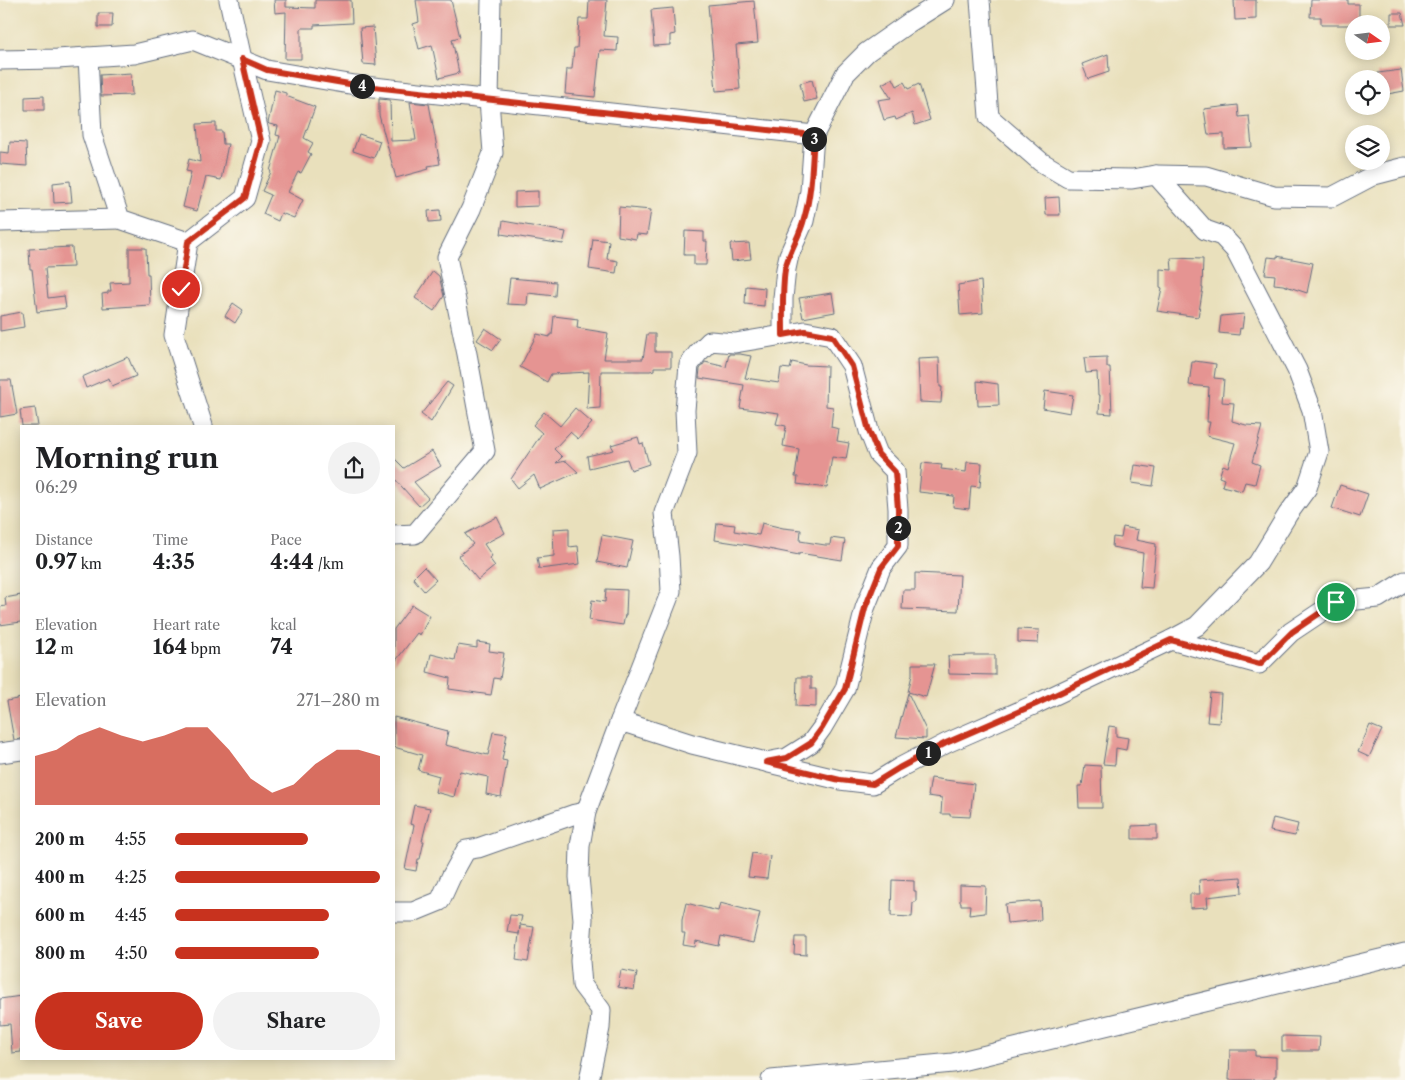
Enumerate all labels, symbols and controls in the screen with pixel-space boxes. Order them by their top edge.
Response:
north arrow [1345,15,1390,60]
map controls [1345,15,1390,170]
button: locate [1345,70,1390,115]
pin: 4 [350,74,374,98]
text: 4 [358,77,367,95]
button: layers [1345,125,1390,170]
pin: 3 [802,126,826,152]
text: 3 [811,130,818,148]
pin [160,268,202,310]
icon: check [167,275,195,303]
text: Morning run [35,441,219,475]
button: share [328,442,380,494]
text: 06:29 [35,477,78,497]
pin: 2 [886,516,910,540]
text: 2 [894,519,903,537]
text: Distance [35,531,93,549]
text: Time [153,531,188,549]
text: Pace [270,531,302,549]
text: 0.97 [35,549,77,574]
text: 4:35 [153,549,195,574]
text: 4:44 [270,549,314,574]
text: km [77,555,102,573]
text: /km [314,555,344,573]
pin [1315,581,1357,623]
icon: arrive [1322,588,1350,616]
text: Elevation [35,616,98,634]
text: Heart rate [153,616,220,634]
text: kcal [270,616,297,634]
text: 12 [35,634,57,659]
text: 164 [153,634,187,659]
text: 74 [270,634,293,659]
text: m [57,640,74,658]
text: bpm [187,640,221,658]
text: Elevation [35,690,106,710]
text: 271–280 m [296,690,380,710]
pin: 1 [916,740,940,766]
text: 1 [925,744,932,762]
text: 200 m [35,829,85,849]
text: 4:55 [115,829,146,849]
text: 400 m [35,867,85,887]
text: 4:25 [115,867,147,887]
text: 600 m [35,905,85,925]
text: 4:45 [115,905,147,925]
text: 800 m [35,943,85,963]
text: 4:50 [115,943,148,963]
button: Save [35,992,203,1050]
button: Share [213,992,380,1050]

